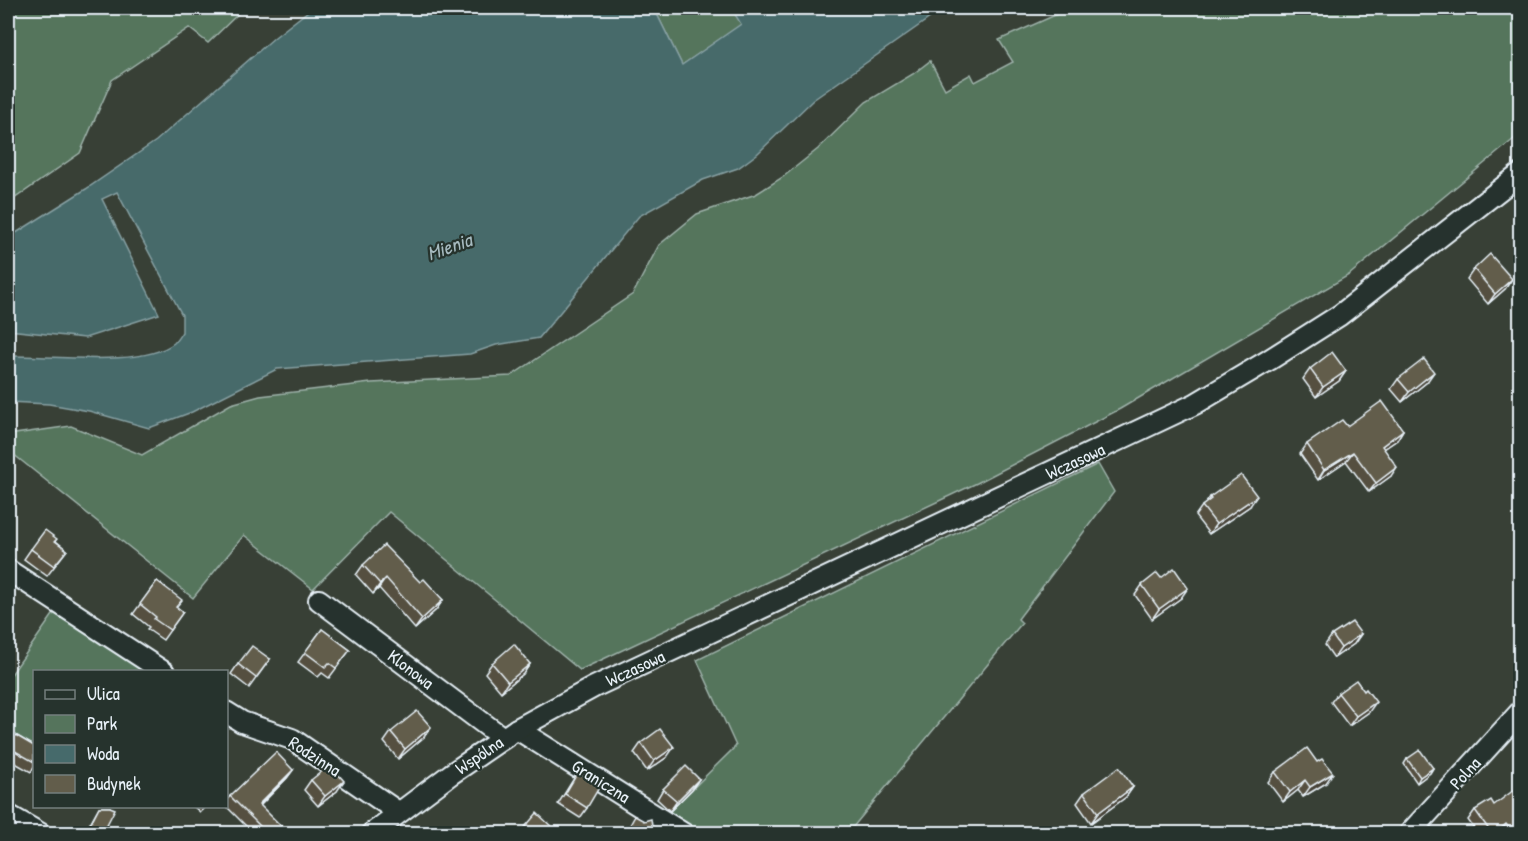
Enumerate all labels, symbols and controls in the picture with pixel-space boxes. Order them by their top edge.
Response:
water label: Mienia [423,225,477,267]
street label: Wczasowa [1041,436,1109,486]
street label: Klonowa [383,643,439,695]
street label: Wczasowa [601,643,669,693]
legend [33,670,228,808]
text: Ulica [87,681,120,706]
text: Park [87,711,118,736]
street label: Rodzinna [284,730,346,782]
street label: Wspólna [450,730,508,780]
text: Woda [87,741,119,766]
street label: Polna [1444,751,1486,795]
street label: Graniczna [567,753,635,809]
text: Budynek [87,771,141,796]

